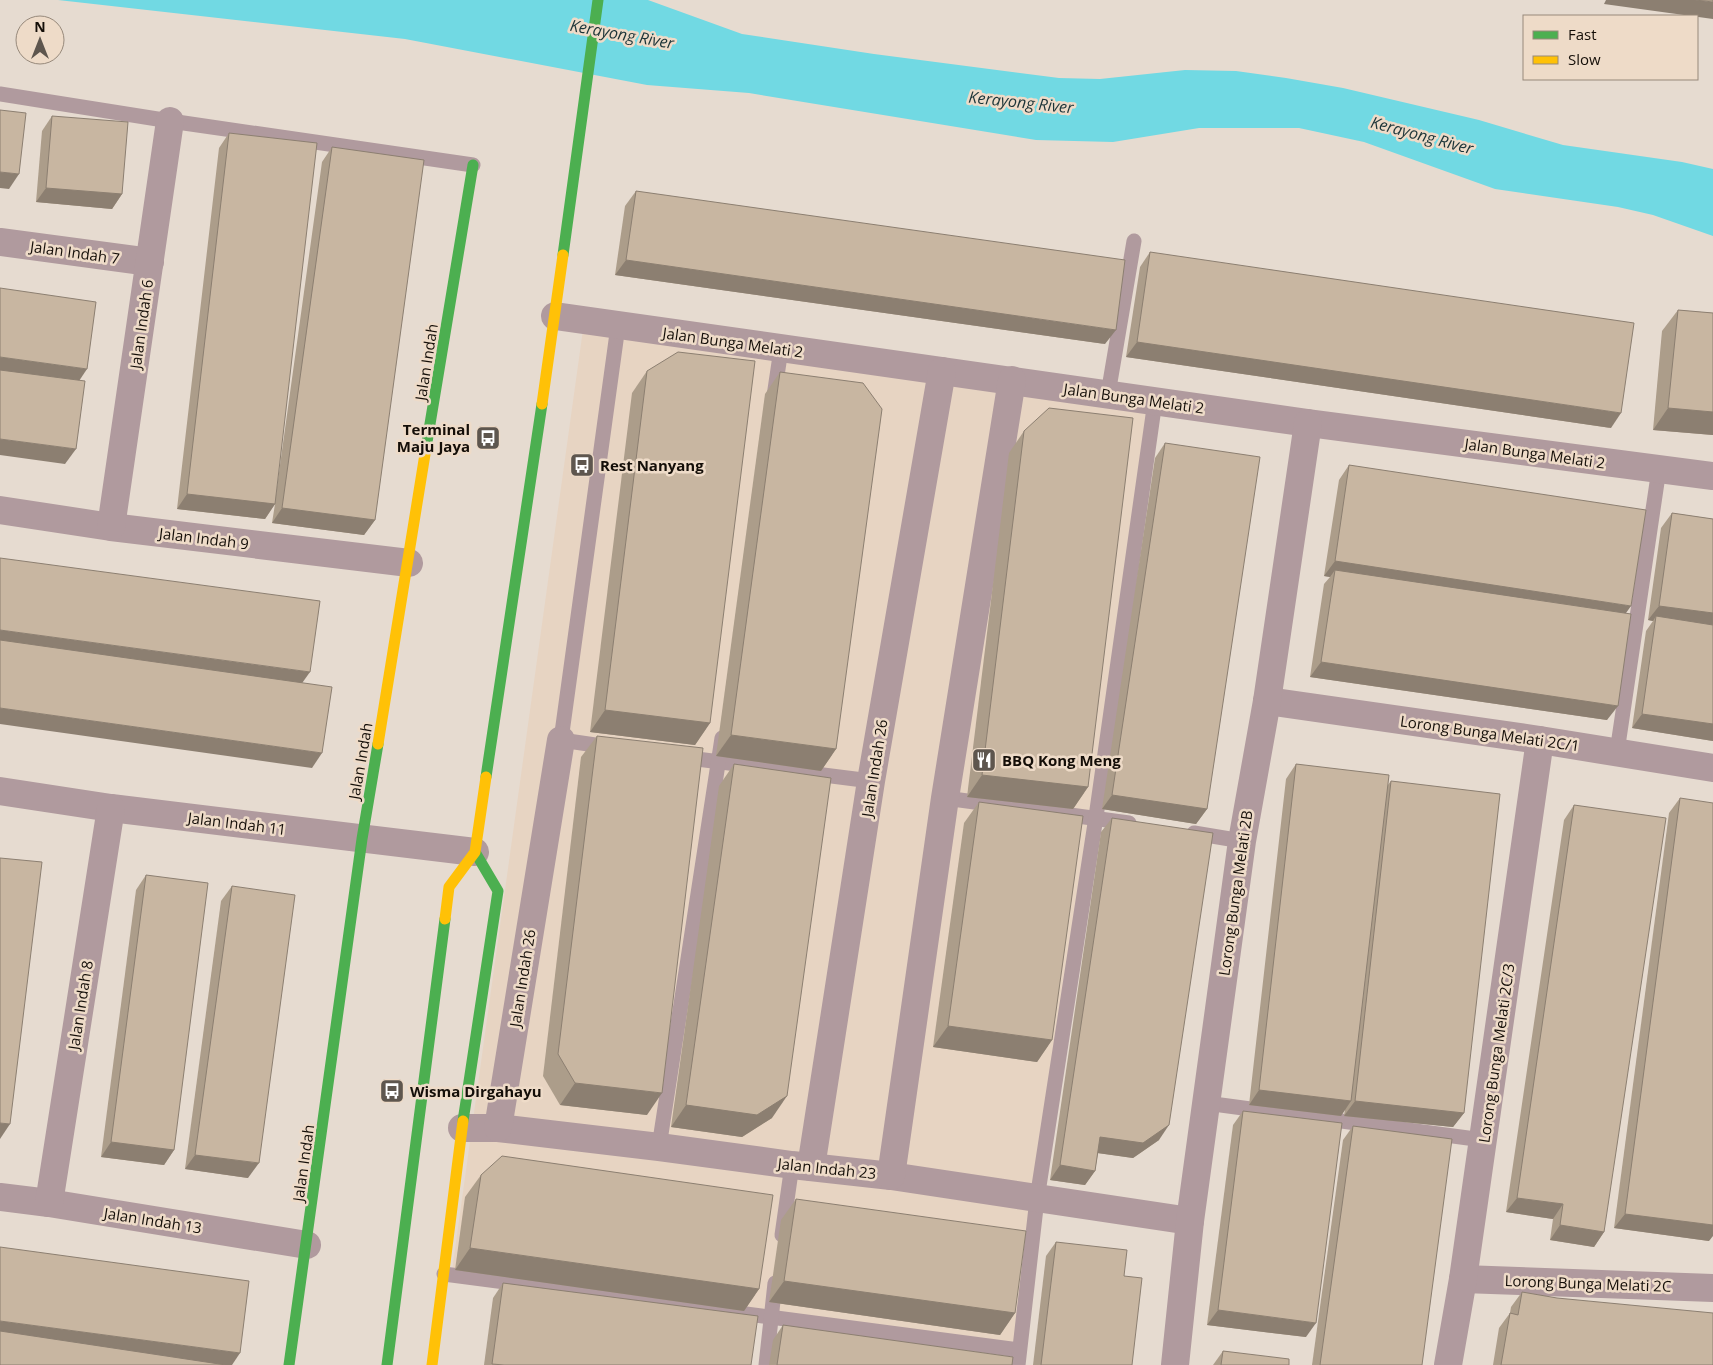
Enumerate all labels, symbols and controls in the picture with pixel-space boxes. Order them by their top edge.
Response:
water label: Kerayong River [568,14,676,54]
north arrow [15,15,65,65]
legend [1523,15,1698,80]
text: N [34,17,46,36]
text: Fast [1568,24,1597,44]
text: Slow [1568,49,1601,69]
water label: Kerayong River [968,86,1075,119]
water label: Kerayong River [1368,111,1476,159]
street label: Jalan Indah 7 [27,236,121,268]
street label: Jalan Indah 6 [125,278,157,372]
street label: Jalan Indah [410,322,442,404]
street label: Jalan Bunga Melati 2 [659,322,805,362]
street label: Jalan Bunga Melati 2 [1060,378,1206,418]
place label: Terminal Maju Jaya [397,419,470,456]
bus stop icon: Terminal Maju Jaya [475,425,501,451]
street label: Jalan Bunga Melati 2 [1461,433,1607,473]
bus stop icon: Rest Nanyang [569,452,595,478]
place label: Rest Nanyang [600,455,704,475]
street label: Jalan Indah 9 [156,522,250,553]
street label: Lorong Bunga Melati 2C/1 [1399,711,1581,755]
street label: Jalan Indah 26 [856,718,892,820]
street label: Jalan Indah [343,721,377,803]
restaurant icon: BBQ Kong Meng [971,747,997,773]
place label: BBQ Kong Meng [1002,750,1121,770]
street label: Jalan Indah 11 [185,807,287,839]
street label: Lorong Bunga Melati 2B [1213,809,1257,977]
street label: Jalan Indah 26 [504,928,540,1030]
street label: Jalan Indah 8 [63,959,97,1053]
street label: Lorong Bunga Melati 2C/3 [1474,962,1518,1144]
bus stop icon: Wisma Dirgahayu [379,1078,405,1104]
place label: Wisma Dirgahayu [410,1081,542,1101]
street label: Jalan Indah [287,1123,318,1205]
street label: Jalan Indah 23 [775,1153,877,1183]
street label: Jalan Indah 13 [101,1202,203,1238]
street label: Lorong Bunga Melati 2C [1504,1270,1672,1296]

